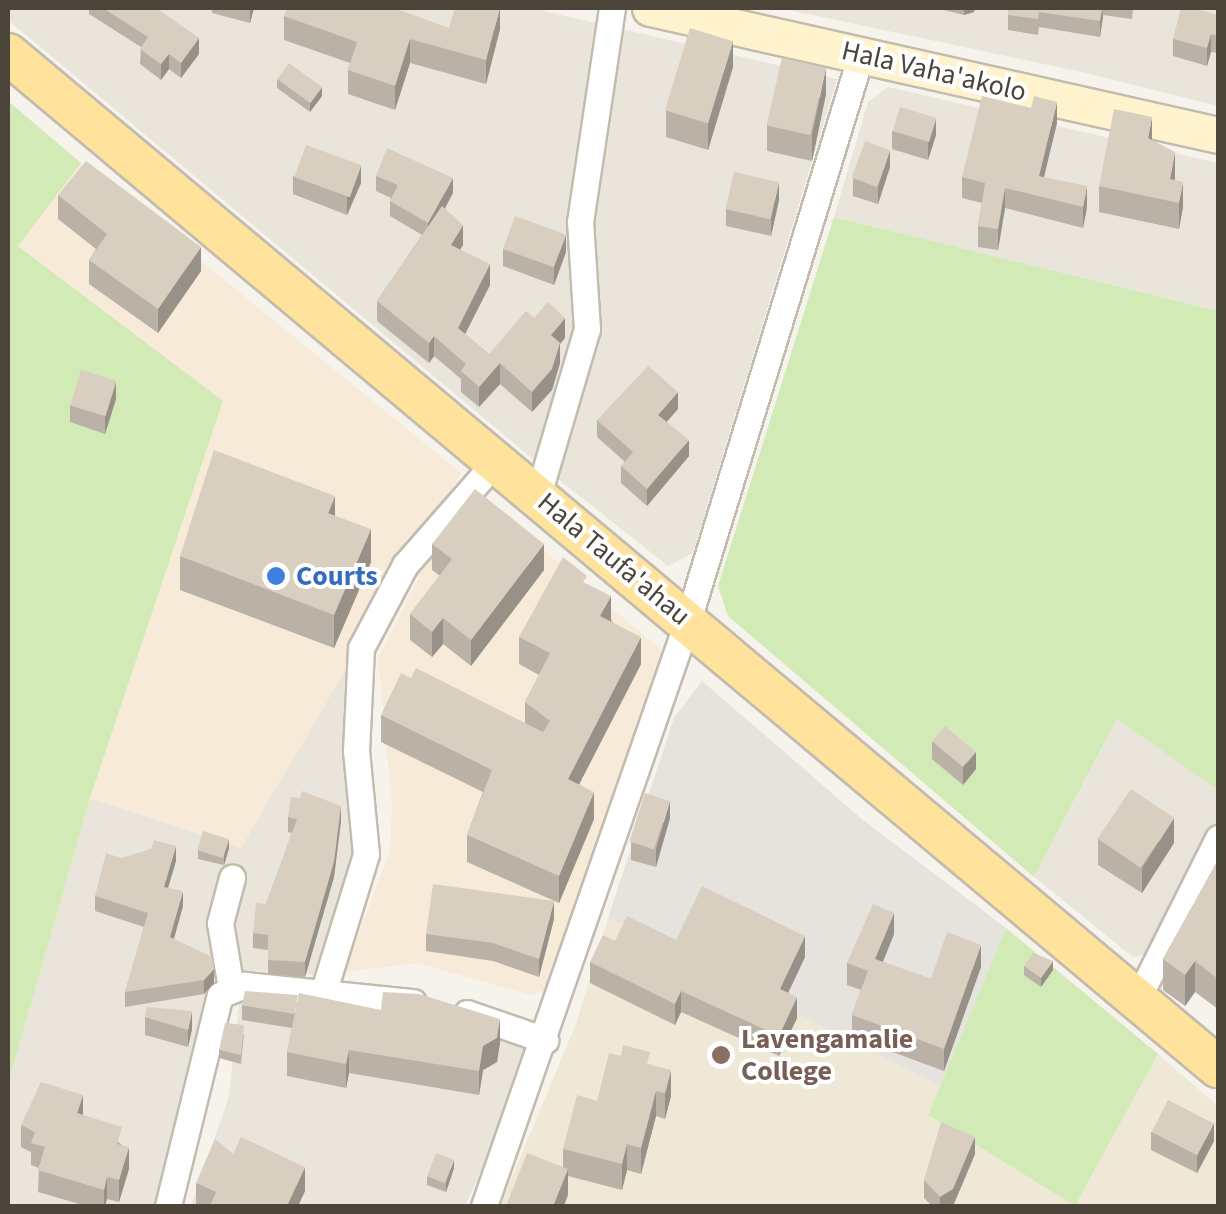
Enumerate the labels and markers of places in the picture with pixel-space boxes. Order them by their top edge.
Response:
place label: Courts [296,559,378,593]
marker: Courts [265,565,287,587]
place label: Lavengamalie College [741,1022,913,1088]
marker: Lavengamalie College [710,1044,732,1066]

